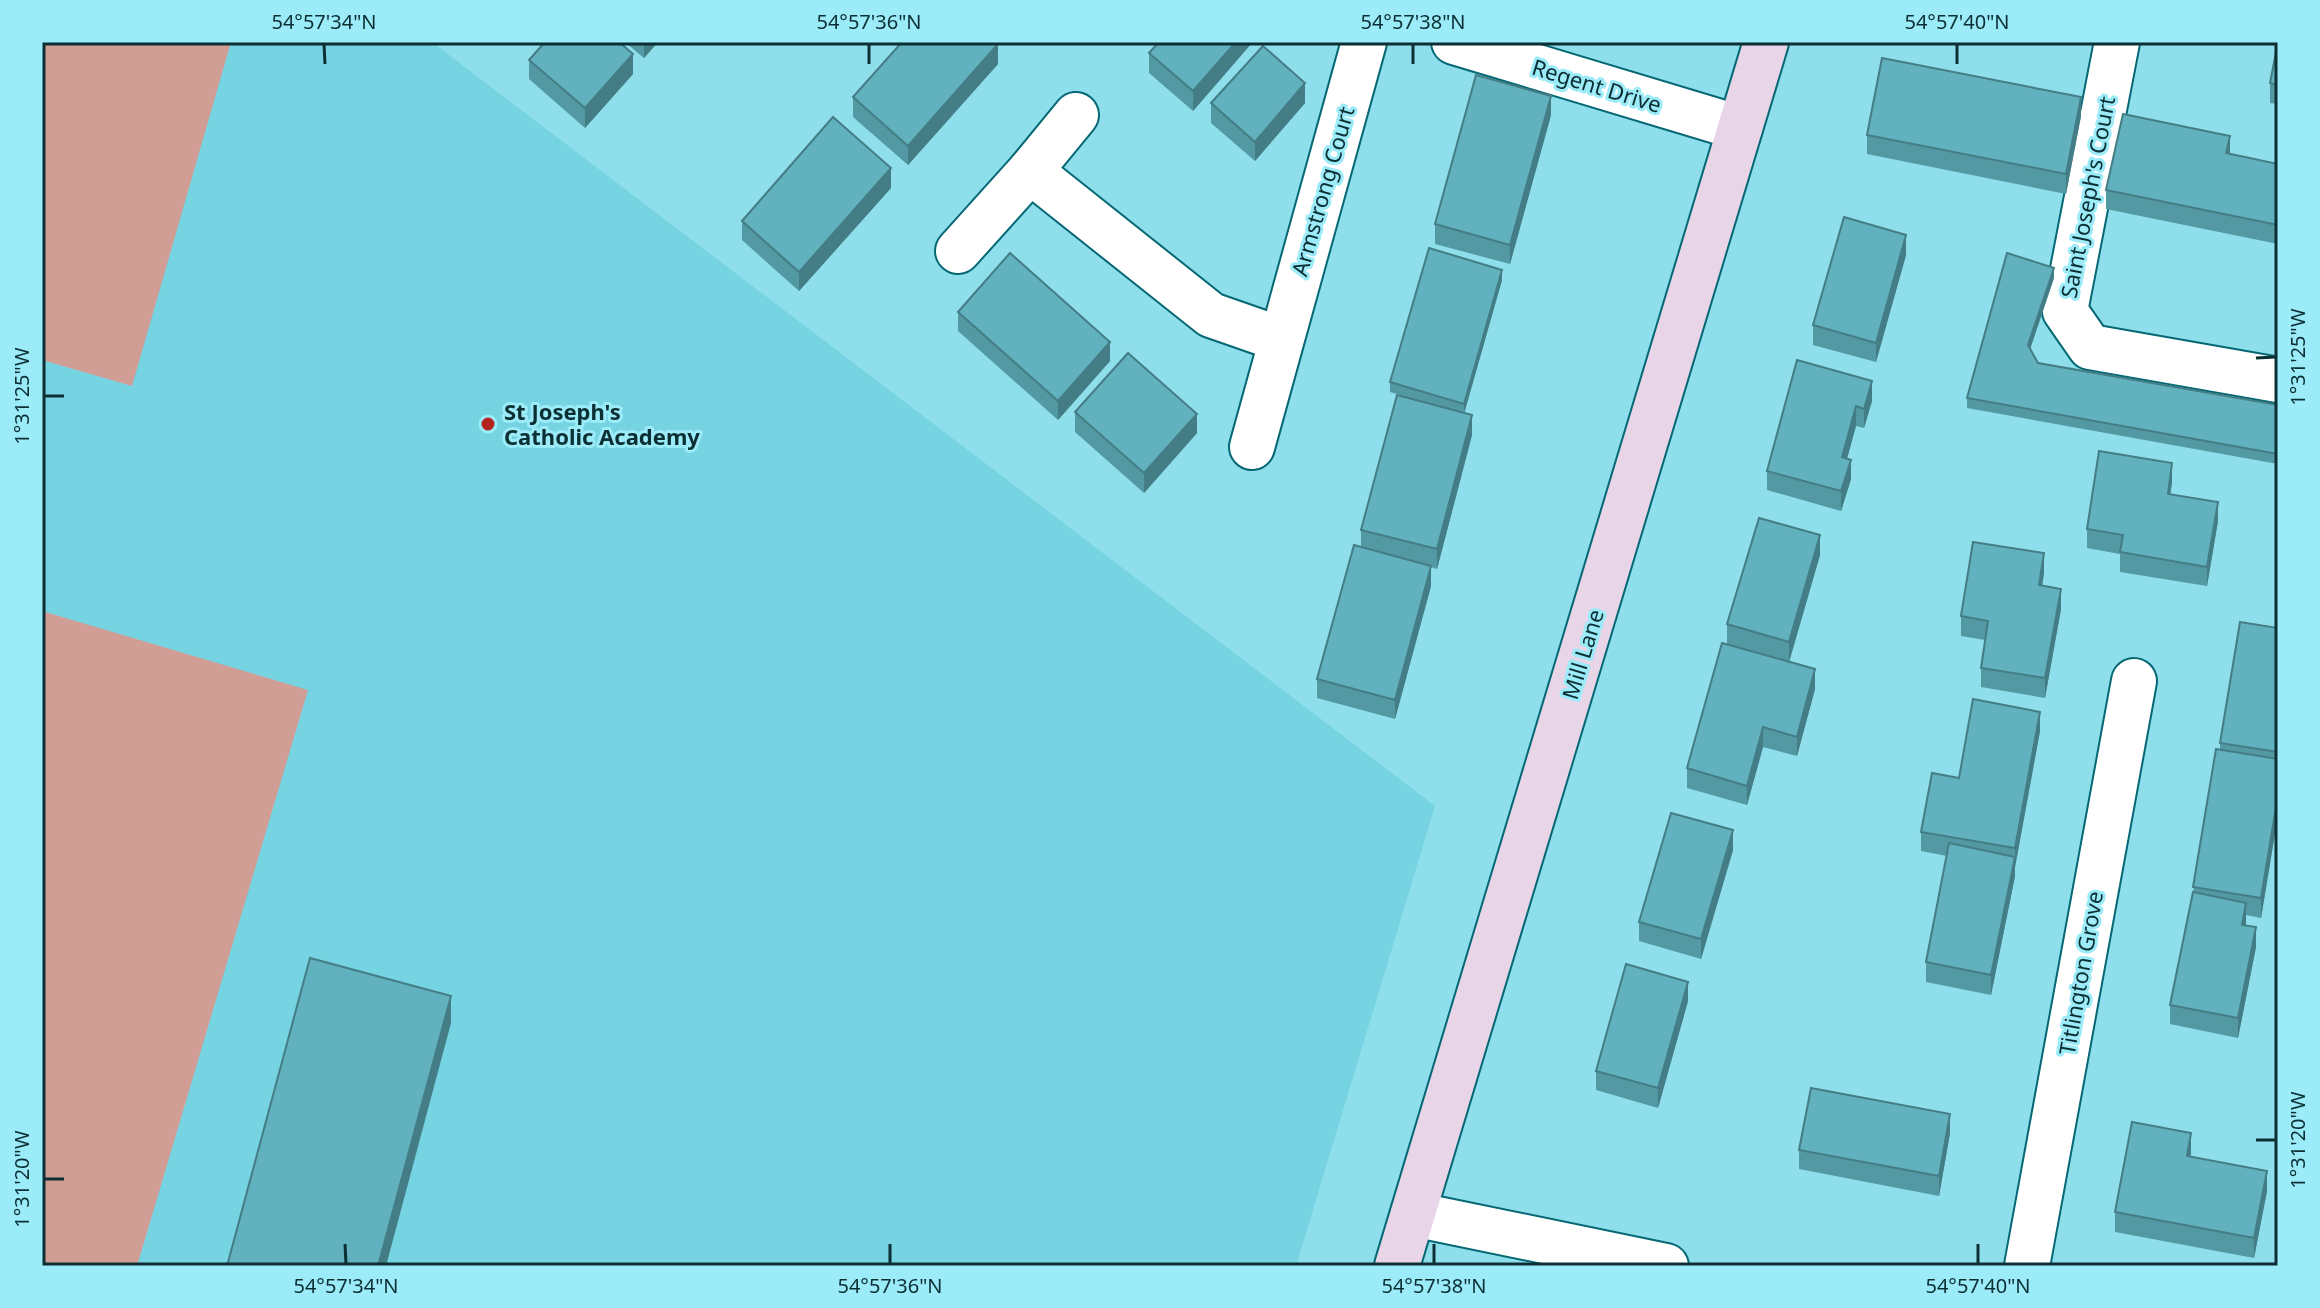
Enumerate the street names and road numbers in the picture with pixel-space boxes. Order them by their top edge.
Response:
street label: Regent Drive [1529,51,1665,119]
street label: Saint Joseph's Court [2053,94,2121,300]
street label: Armstrong Court [1283,103,1361,279]
street label: Mill Lane [1554,605,1610,703]
street label: Titlington Grove [2051,889,2109,1057]

